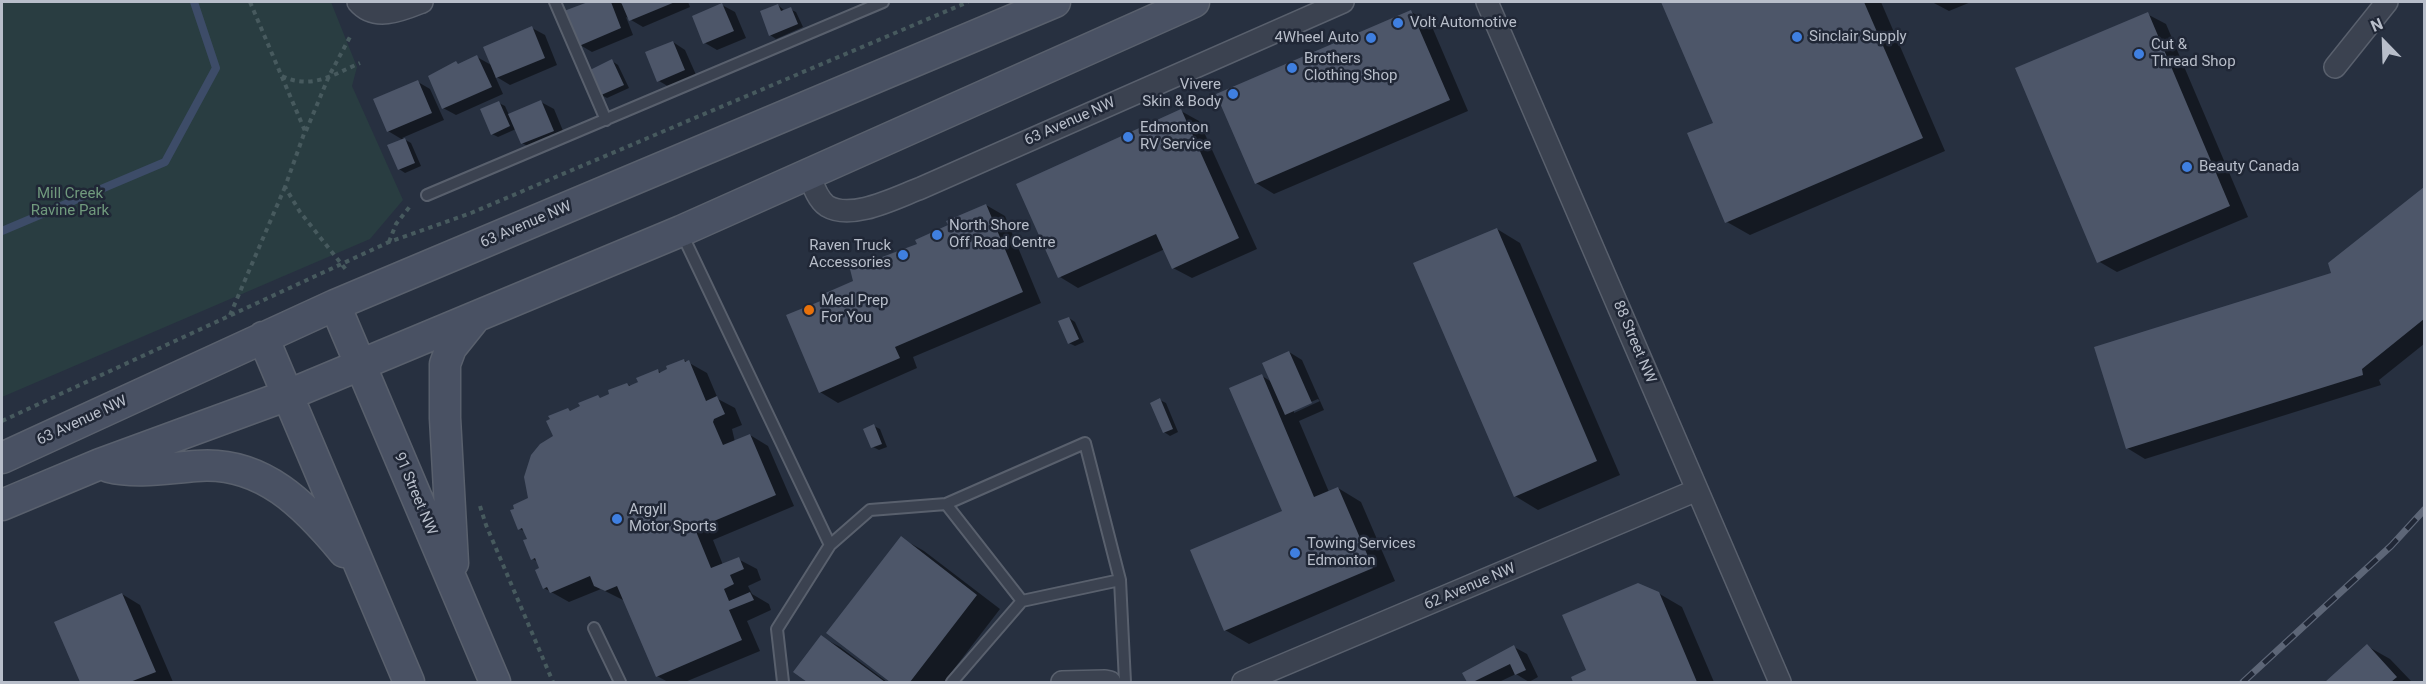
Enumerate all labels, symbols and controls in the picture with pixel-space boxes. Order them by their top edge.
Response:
north arrow [2354,12,2414,72]
place label: Volt Automotive [1410,14,1517,32]
text: N [2368,14,2386,36]
marker: Volt Automotive [1391,16,1405,30]
place label: Sinclair Supply [1809,28,1907,46]
place label: 4Wheel Auto [1274,29,1359,47]
marker: Sinclair Supply [1790,30,1804,44]
marker: 4Wheel Auto [1364,31,1378,45]
place label: Cut & Thread Shop [2151,36,2236,71]
marker: Cut & Thread Shop [2132,47,2146,61]
place label: Brothers Clothing Shop [1304,50,1397,85]
marker: Brothers Clothing Shop [1285,61,1299,75]
place label: Vivere Skin & Body [1142,76,1221,111]
marker: Vivere Skin & Body [1226,87,1240,101]
street label: 63 Avenue NW [1022,94,1118,150]
place label: Edmonton RV Service [1140,119,1211,154]
marker: Edmonton RV Service [1121,130,1135,144]
place label: Beauty Canada [2199,158,2299,176]
marker: Beauty Canada [2180,160,2194,174]
park label: Mill Creek Ravine Park [31,185,109,220]
street label: 63 Avenue NW [478,198,574,252]
place label: North Shore Off Road Centre [949,217,1055,252]
marker: North Shore Off Road Centre [930,228,944,242]
place label: Raven Truck Accessories [809,237,891,272]
marker: Raven Truck Accessories [896,248,910,262]
place label: Meal Prep For You [821,292,888,327]
street label: 88 Street NW [1609,298,1659,386]
marker: Meal Prep For You [802,303,816,317]
street label: 63 Avenue NW [34,392,130,450]
street label: 91 Street NW [390,450,440,538]
place label: Argyll Motor Sports [629,501,717,536]
marker: Argyll Motor Sports [610,512,624,526]
place label: Towing Services Edmonton [1307,535,1416,570]
marker: Towing Services Edmonton [1288,546,1302,560]
street label: 62 Avenue NW [1422,560,1518,614]

